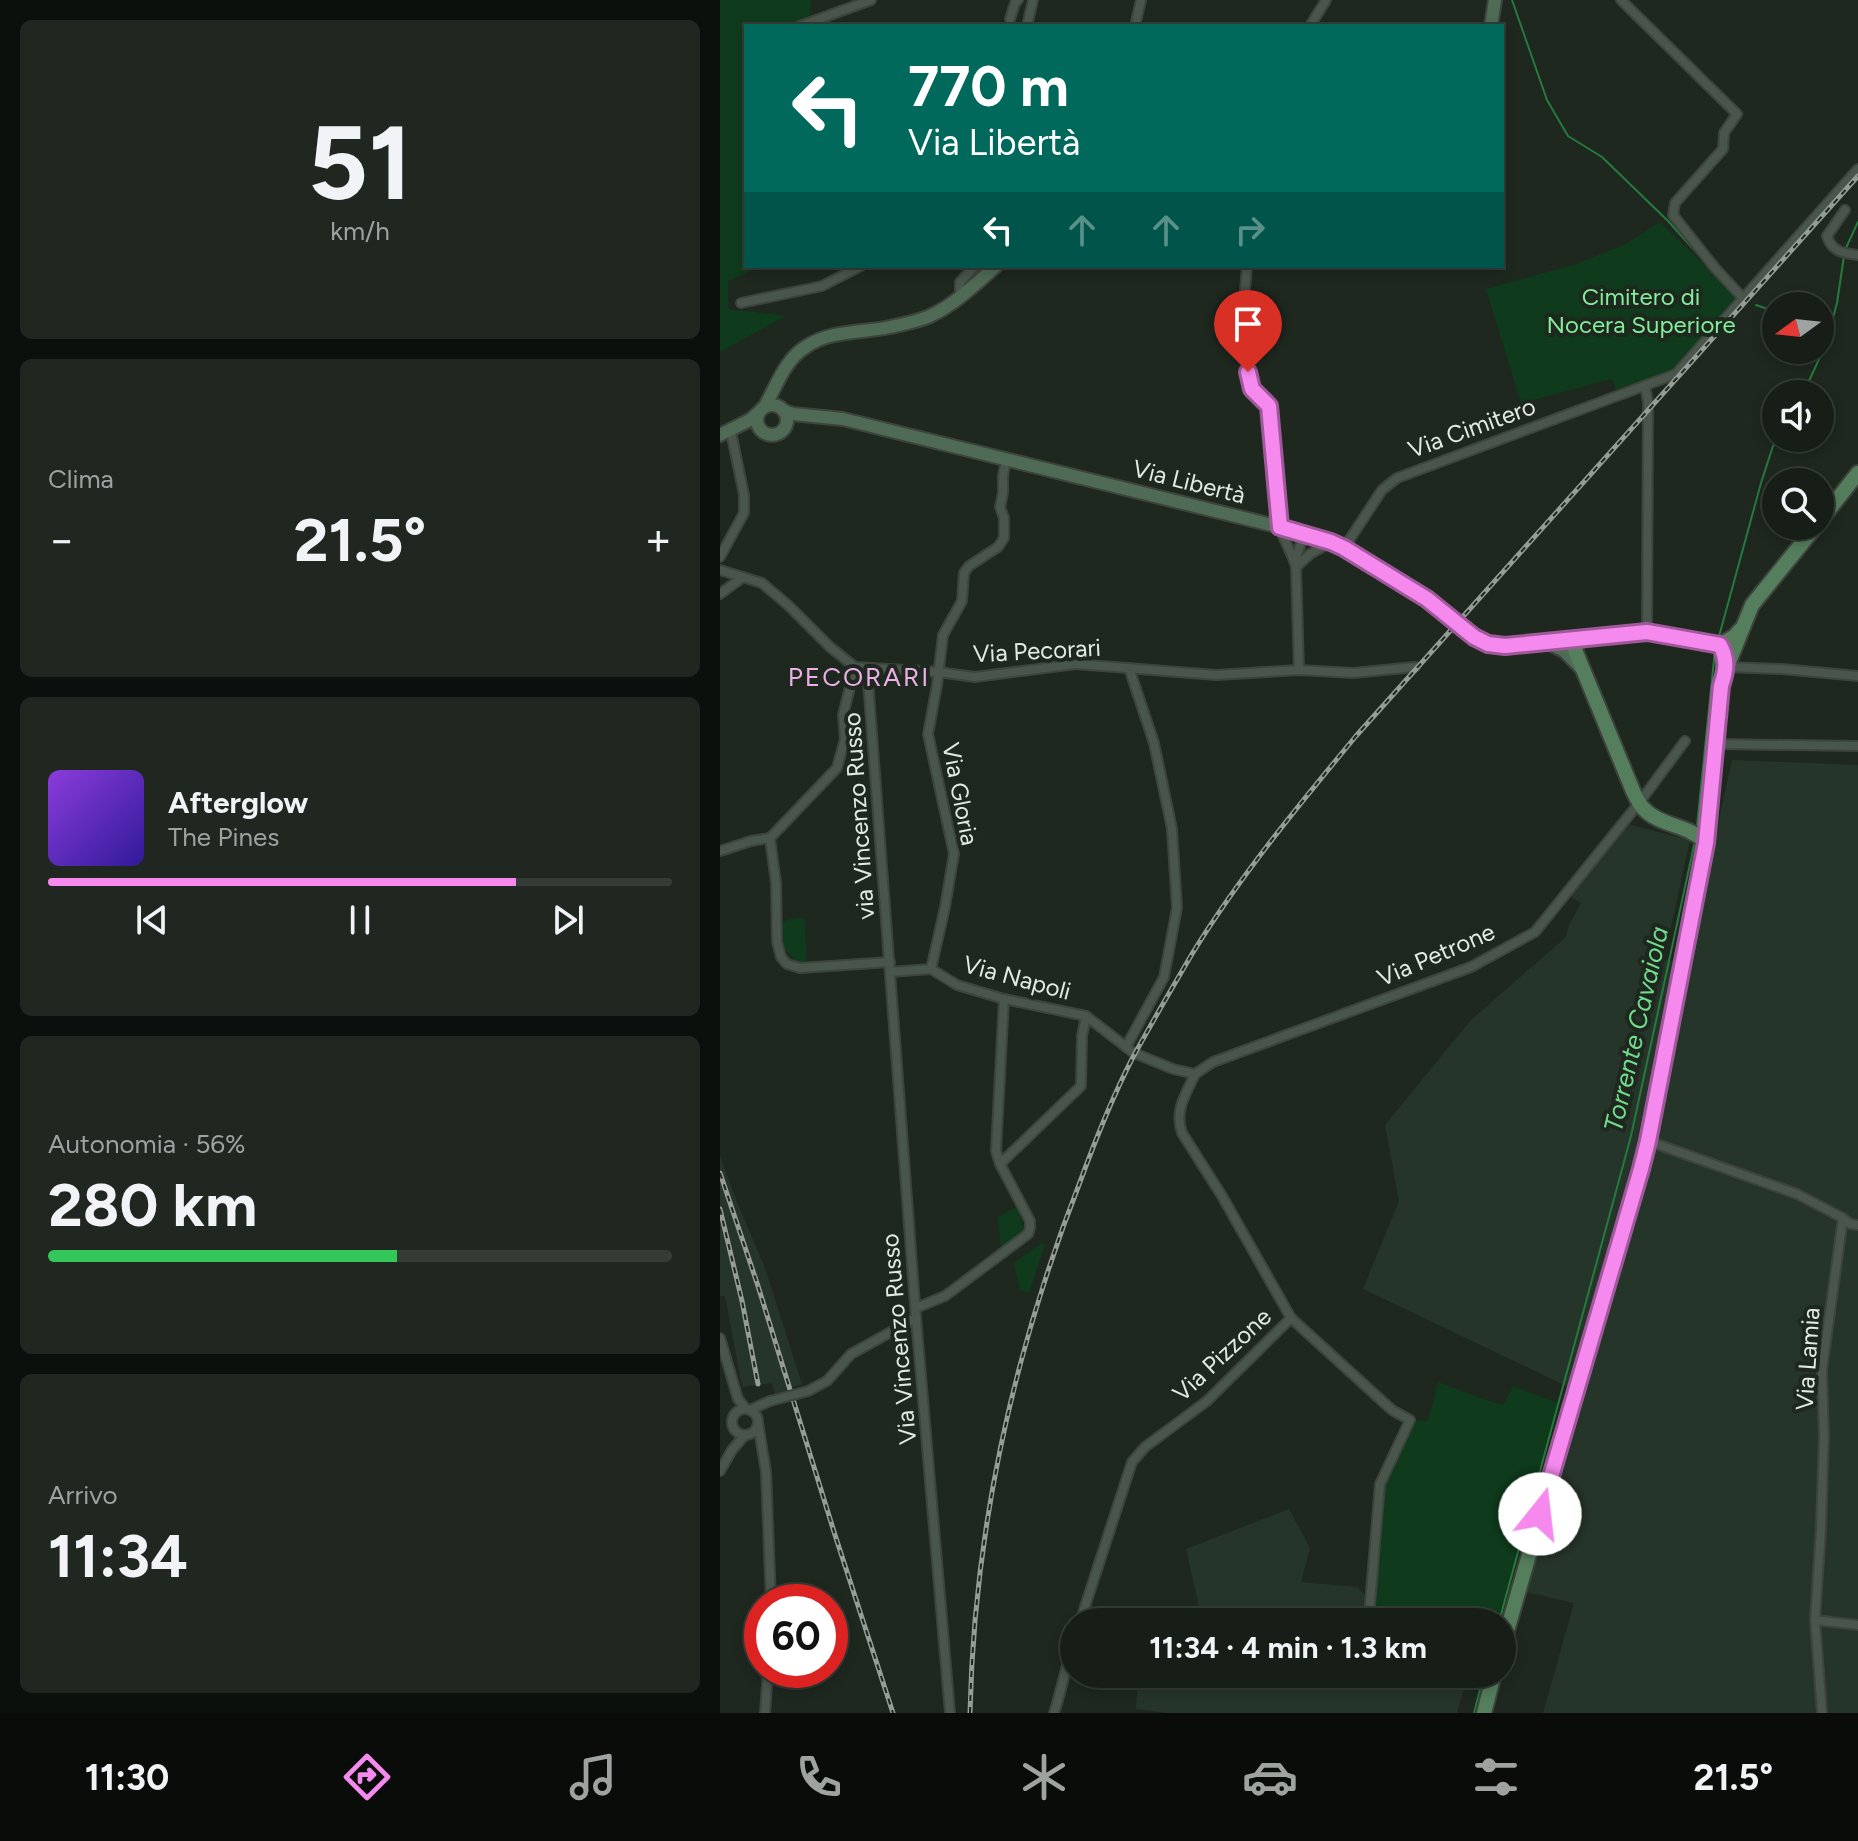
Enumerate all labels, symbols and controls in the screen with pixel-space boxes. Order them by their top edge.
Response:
text: 770 m [908,53,1069,120]
icon: left [776,56,880,160]
text: 51 [308,100,412,225]
text: Via Libertà [908,121,1080,164]
icon: left [976,208,1020,252]
icon: ahead [1060,208,1104,252]
icon: ahead [1144,208,1188,252]
icon: right [1228,208,1272,252]
text: km/h [330,215,390,247]
park label: Cimitero di Nocera Superiore [1546,282,1736,339]
pin [1214,290,1282,372]
north arrow [1762,292,1834,364]
map controls [1762,292,1834,540]
icon: arrive [1226,302,1270,346]
button: sound [1762,380,1834,452]
street label: Via Cimitero [1404,391,1539,464]
street label: Via Libertà [1130,454,1248,509]
text: Clima [48,463,114,495]
button: search [1762,468,1834,540]
text: 21.5° [294,504,426,576]
text: − [48,513,75,566]
text: + [645,513,672,566]
street label: Via Pecorari [972,633,1102,668]
district label: PECORARI [788,661,930,693]
street label: via Vincenzo Russo [837,711,880,921]
street label: Via Gloria [936,740,985,848]
text: Afterglow [168,784,308,821]
text: The Pines [168,821,279,853]
icon: previous [130,898,174,942]
icon: pause [338,898,382,942]
icon: next [546,898,590,942]
street label: Via Petrone [1373,917,1499,992]
water label: Torrente Cavaiola [1597,923,1675,1135]
street label: Via Napoli [960,949,1074,1006]
text: Autonomia · 56% [48,1128,246,1160]
text: 280 km [48,1169,257,1241]
street label: Via Vincenzo Russo [875,1232,922,1446]
street label: Via Pizzone [1166,1302,1277,1407]
street label: Via Lamia [1789,1306,1826,1412]
position arrow [1498,1472,1582,1556]
text: Arrivo [48,1479,118,1511]
text: 11:34 [48,1520,188,1592]
speed limit sign: 60 [744,1584,848,1688]
text: 11:34 · 4 min · 1.3 km [1149,1629,1427,1666]
icon: directions [339,1749,395,1805]
icon: music [565,1749,621,1805]
icon: phone [791,1749,847,1805]
icon: climate [1016,1749,1072,1805]
icon: car [1242,1749,1298,1805]
icon: filters [1468,1749,1524,1805]
text: 11:30 [85,1756,169,1799]
text: 21.5° [1694,1756,1773,1799]

